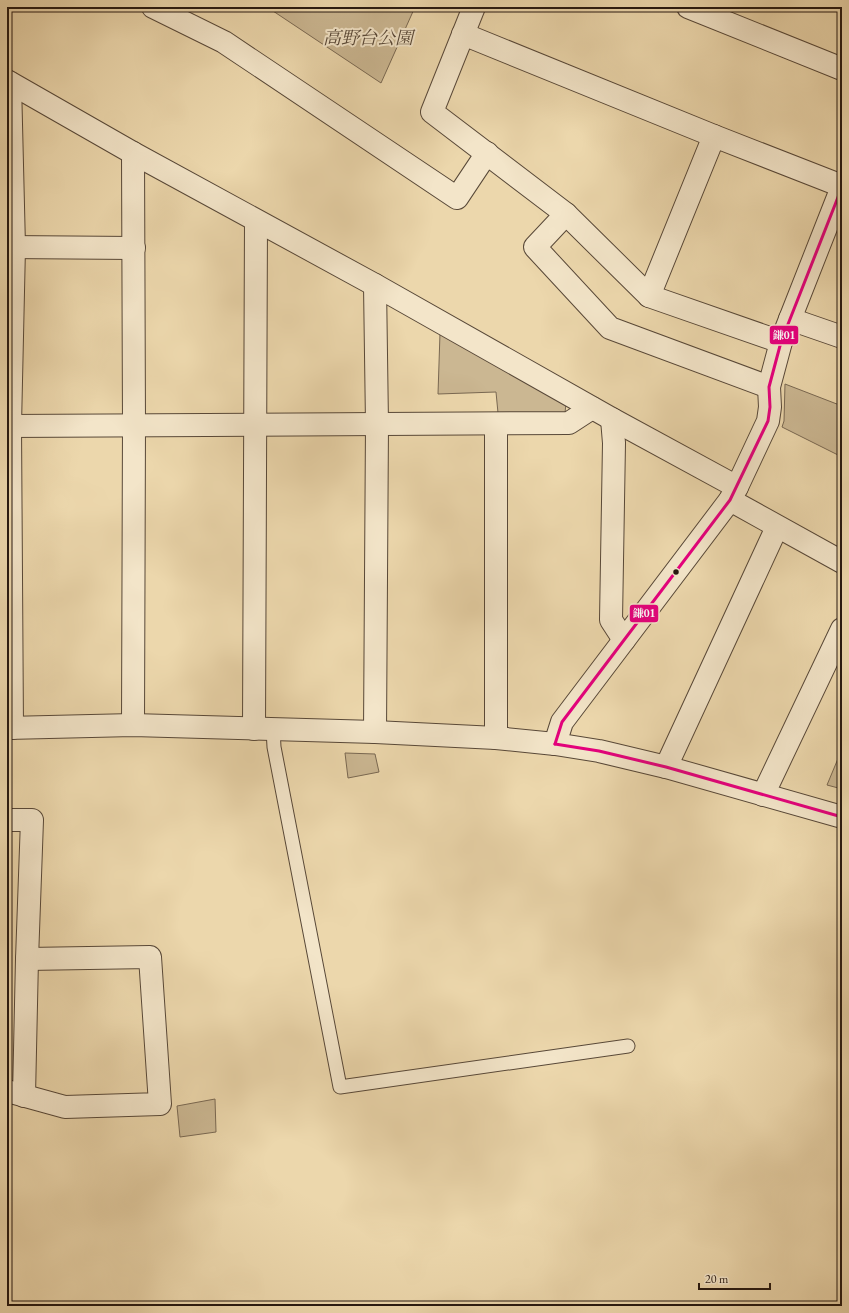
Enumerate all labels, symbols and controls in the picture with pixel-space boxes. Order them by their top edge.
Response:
park label: 高野台公園 [323,26,416,49]
line badge: 鎌01 [769,325,799,345]
text: 鎌01 [773,328,795,342]
unlabelled marker [671,567,681,577]
line badge: 鎌01 [629,604,659,623]
text: 鎌01 [633,606,655,620]
scale bar [699,1265,770,1291]
text: 20 m [705,1271,729,1287]

